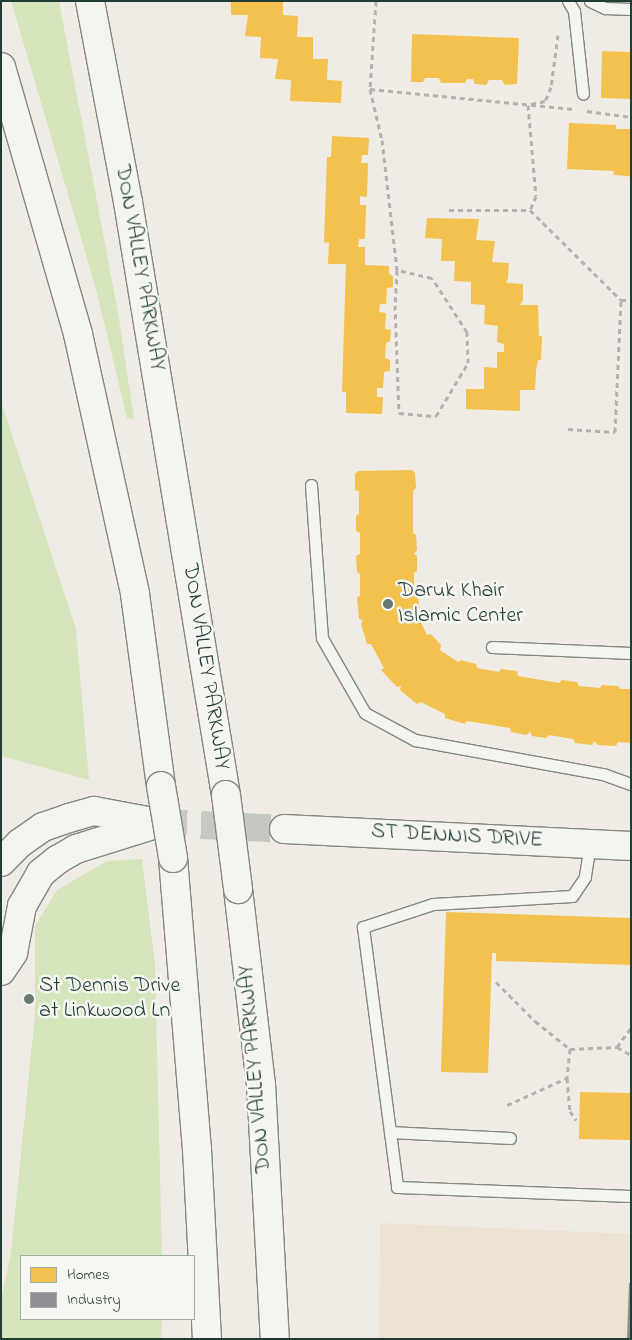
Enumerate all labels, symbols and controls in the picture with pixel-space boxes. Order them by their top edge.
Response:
street label: DON VALLEY PARKWAY [108,163,170,373]
street label: DON VALLEY PARKWAY [176,562,234,772]
place label: Daruk Khair Islamic Center [398,578,523,630]
marker: Daruk Khair Islamic Center [382,598,394,610]
street label: ST DENNIS DRIVE [370,819,544,855]
street label: DON VALLEY PARKWAY [234,964,278,1174]
place label: St Dennis Drive at Linkwood Ln [39,973,180,1024]
marker: St Dennis Drive at Linkwood Ln [23,993,35,1005]
legend [20,1255,195,1320]
text: Homes [67,1264,110,1286]
text: Industry [67,1289,121,1311]

